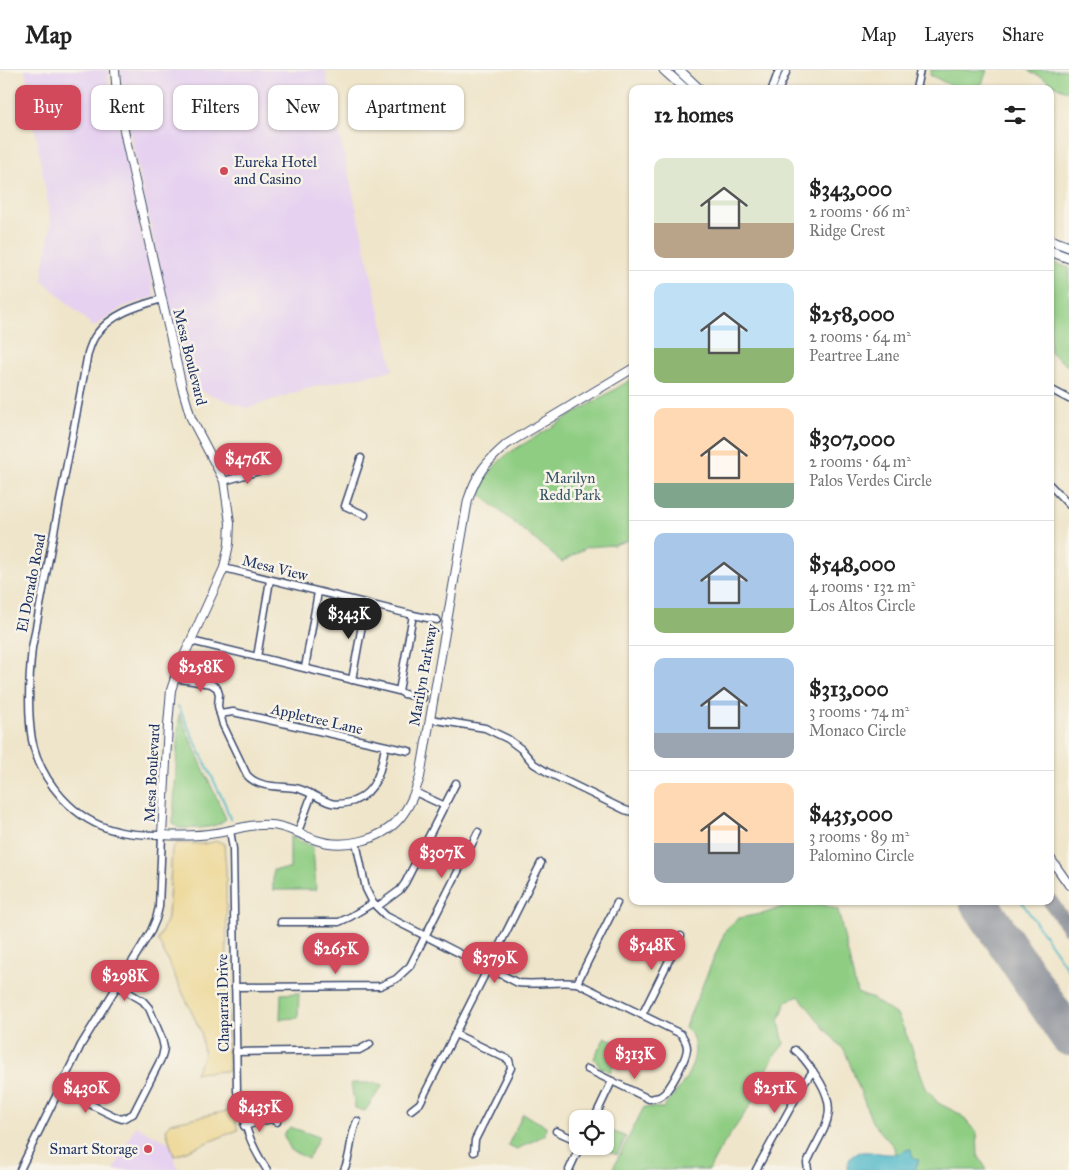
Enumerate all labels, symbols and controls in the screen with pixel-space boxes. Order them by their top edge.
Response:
text: Map [25,20,72,50]
text: Map [861,24,896,46]
text: Layers [924,24,974,46]
text: Share [1002,24,1044,46]
chip: Buy [15,85,81,130]
chip: Rent [91,85,163,130]
chip: Filters [173,85,258,130]
chip: New [268,85,338,130]
chip: Apartment [348,85,464,130]
icon: filters [1001,101,1029,129]
text: 12 homes [654,102,733,128]
place label: Eureka Hotel and Casino [234,153,318,188]
marker: Eureka Hotel and Casino [218,165,230,177]
text: $343,000 [809,176,892,202]
icon: home [694,178,754,238]
text: 2 rooms · 66 m² [809,202,910,221]
text: Ridge Crest [809,221,885,240]
text: $258,000 [809,301,895,327]
icon: home [694,303,754,363]
street label: Mesa Boulevard [169,307,211,408]
text: 2 rooms · 64 m² [809,327,911,346]
text: Peartree Lane [809,346,899,365]
text: $307,000 [809,426,895,452]
icon: home [694,428,754,488]
pin: $476K [213,442,283,485]
text: $476K [225,449,271,468]
text: 2 rooms · 64 m² [809,452,911,471]
park label: Marilyn Redd Park [539,469,601,504]
text: Palos Verdes Circle [809,471,932,490]
street label: El Dorado Road [13,532,49,634]
street label: Mesa View [240,551,310,585]
text: $548,000 [809,551,896,577]
icon: home [694,553,754,613]
text: 4 rooms · 132 m² [809,577,915,596]
text: Los Altos Circle [809,596,915,615]
pin: $343K [314,598,384,640]
text: $343K [328,604,370,623]
street label: Marilyn Parkway [405,621,441,728]
pin: $258K [166,650,236,693]
text: $258K [179,657,223,676]
text: $313,000 [809,676,889,702]
icon: home [694,678,754,738]
street label: Appletree Lane [268,699,365,738]
text: 3 rooms · 74 m² [809,702,909,721]
text: Monaco Circle [809,721,906,740]
street label: Mesa Boulevard [140,723,164,823]
text: $435,000 [809,801,893,827]
icon: home [694,803,754,863]
text: 3 rooms · 89 m² [809,827,909,846]
pin: $307K [407,836,477,879]
text: $307K [419,843,465,862]
text: Palomino Circle [809,846,914,865]
pin: $548K [617,928,687,971]
pin: $265K [301,932,371,975]
text: $548K [629,935,675,954]
text: $265K [314,939,358,958]
pin: $379K [460,942,530,984]
text: $379K [473,948,517,967]
street label: Chaparral Drive [213,954,233,1052]
pin: $298K [90,960,160,1002]
text: $298K [102,966,148,985]
pin: $313K [600,1038,670,1080]
text: $313K [615,1044,655,1063]
pin: $430K [51,1072,121,1114]
pin: $251K [740,1072,810,1114]
text: $430K [63,1078,109,1097]
text: $251K [754,1078,796,1097]
pin: $435K [225,1090,295,1133]
text: $435K [238,1097,282,1116]
map controls [569,1110,614,1155]
button: locate [569,1110,614,1155]
place label: Smart Storage [50,1140,138,1158]
marker: Smart Storage [142,1143,154,1155]

